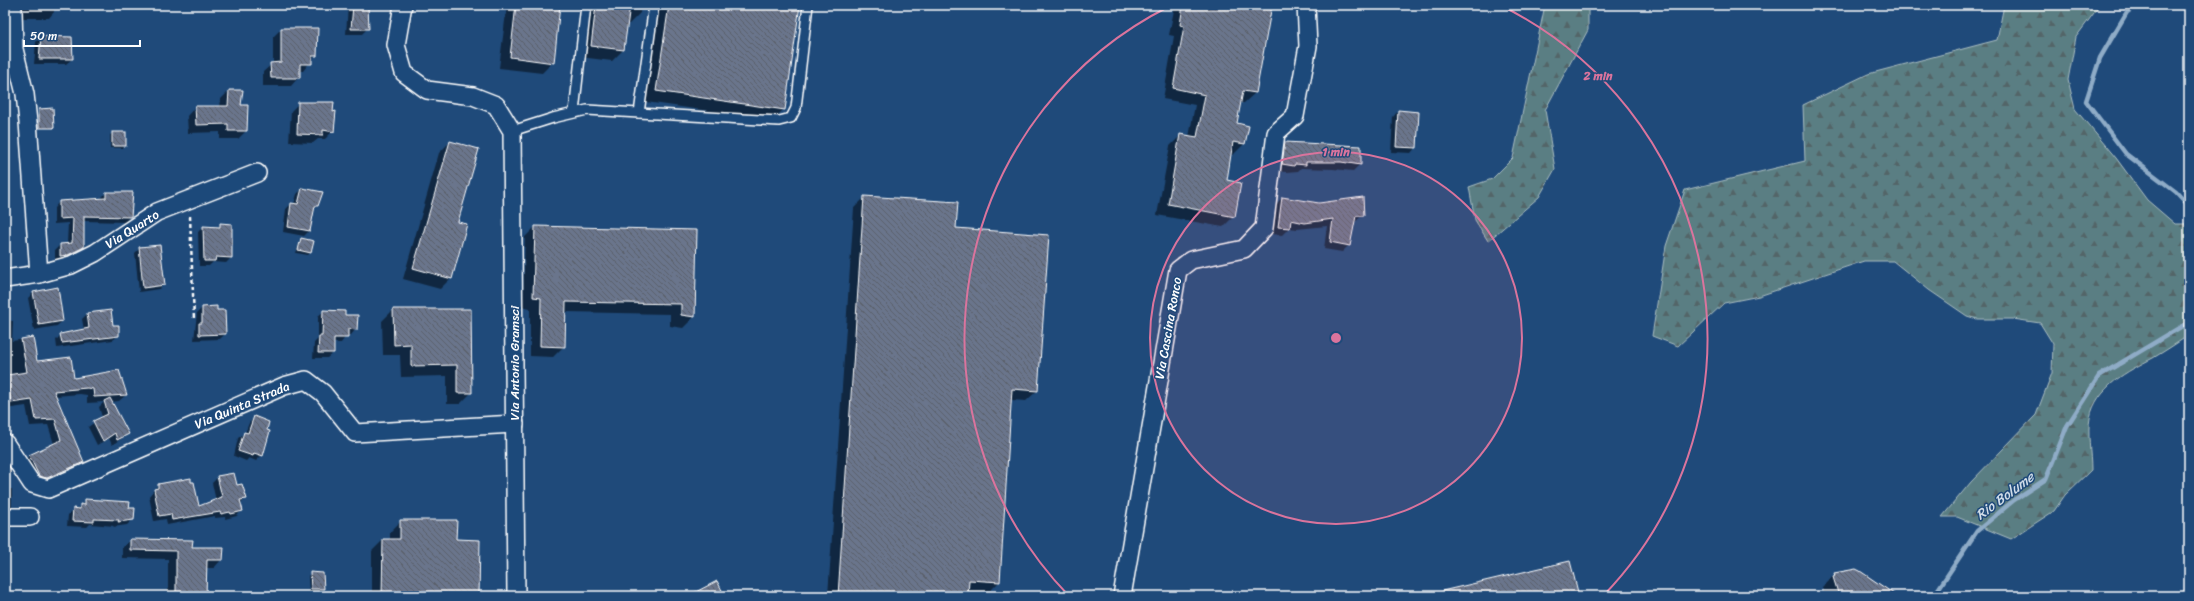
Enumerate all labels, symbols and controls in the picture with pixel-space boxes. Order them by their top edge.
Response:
scale bar [24,22,140,48]
text: 50 m [30,25,57,47]
text: 2 min [1582,65,1613,87]
text: 1 min [1322,141,1350,163]
street label: Via Quarto [100,203,164,255]
street label: Via Cascina Ronco [1148,275,1188,381]
street label: Via Antonio Gramsci [503,305,526,420]
centre of rings [1329,331,1343,345]
street label: Via Quinta Strada [191,374,294,435]
water label: Rio Bolume [1970,464,2041,527]

